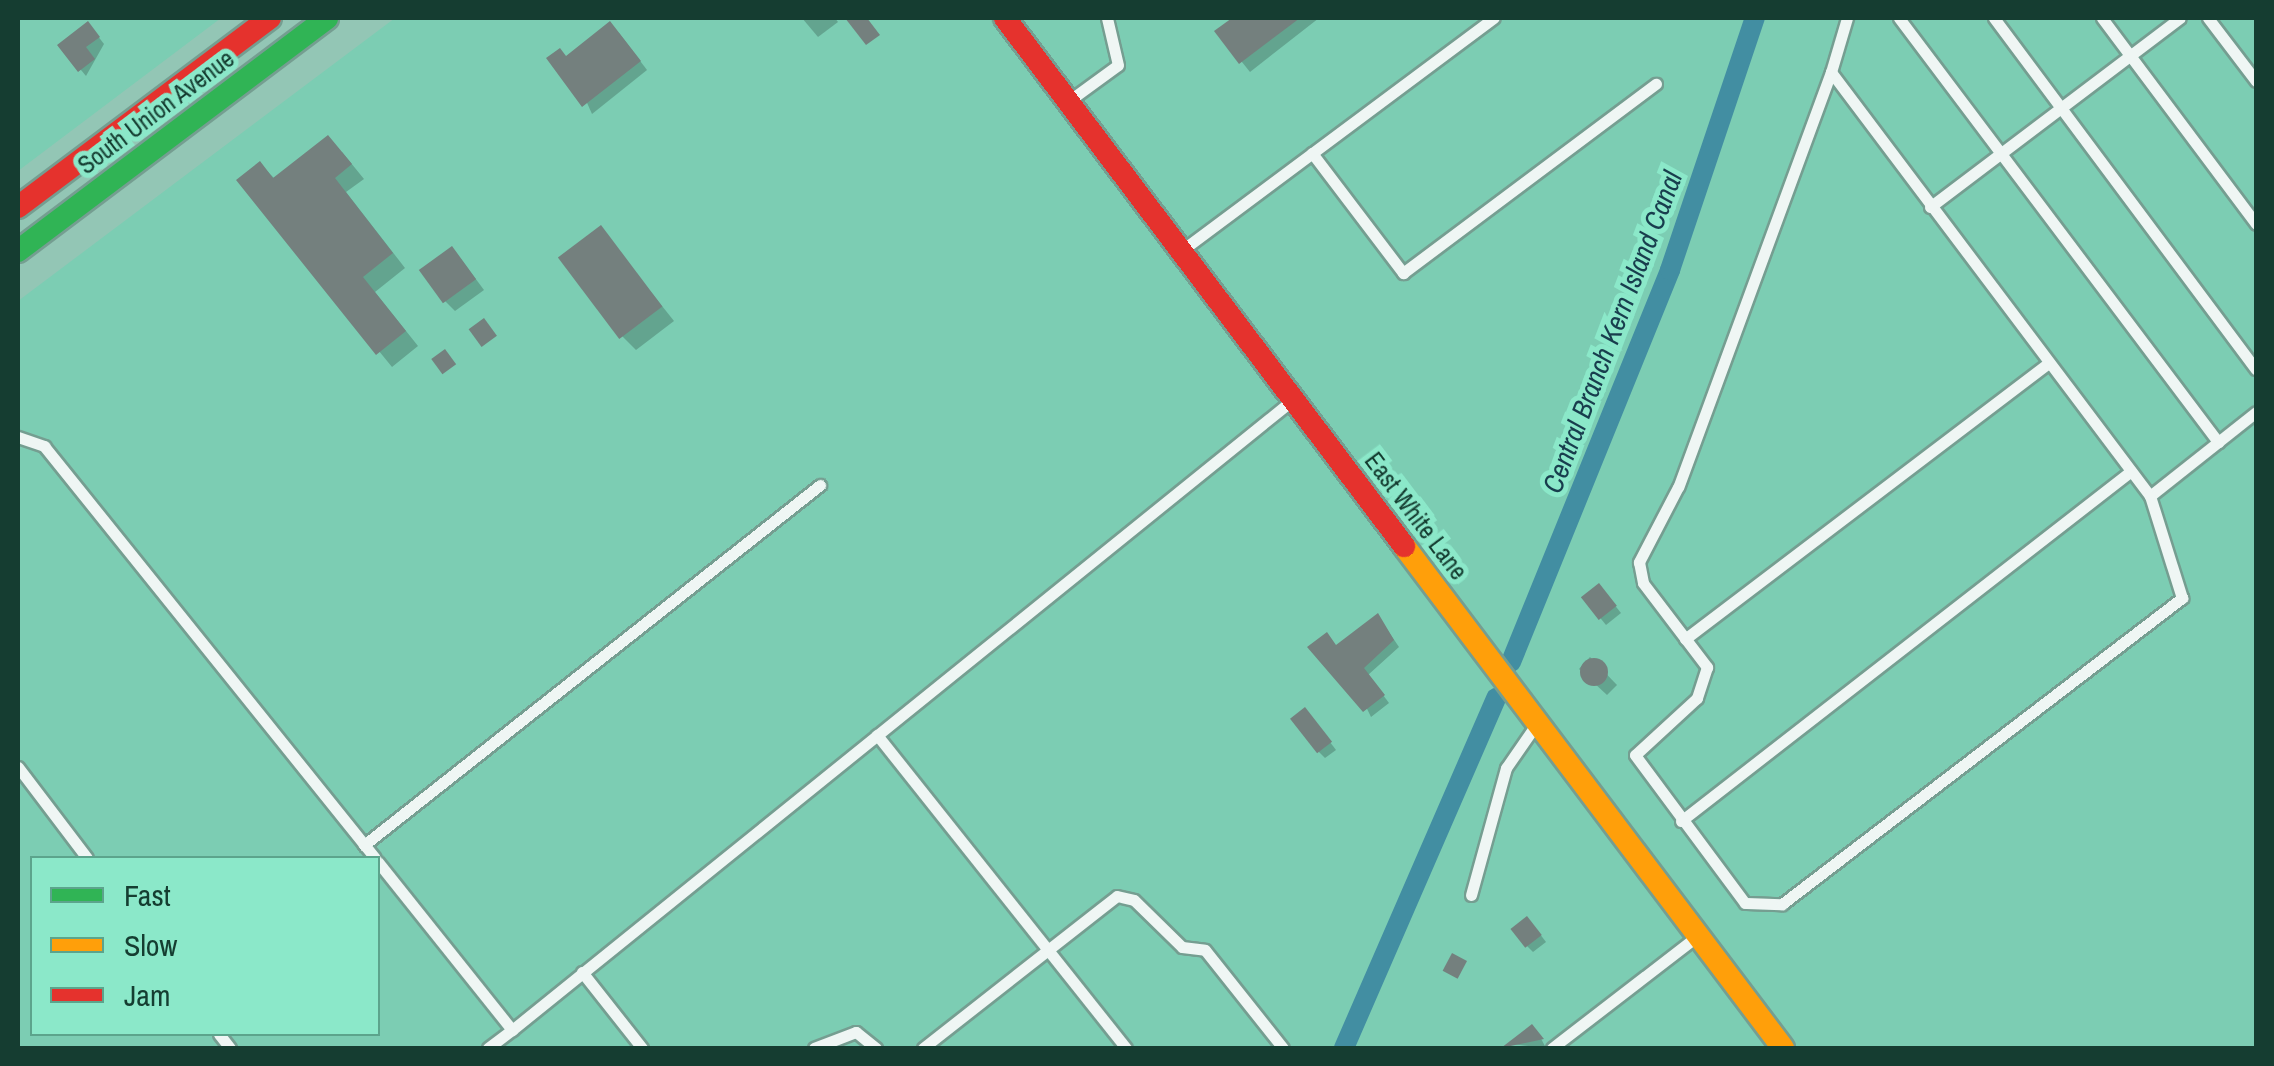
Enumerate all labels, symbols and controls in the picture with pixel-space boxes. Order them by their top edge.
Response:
street label: South Union Avenue [72,43,240,181]
water label: Central Branch Kern Island Canal [1535,166,1689,498]
street label: East White Lane [1358,446,1474,586]
legend [30,856,380,1036]
text: Fast [124,875,171,915]
text: Slow [124,925,177,965]
text: Jam [124,975,170,1015]

